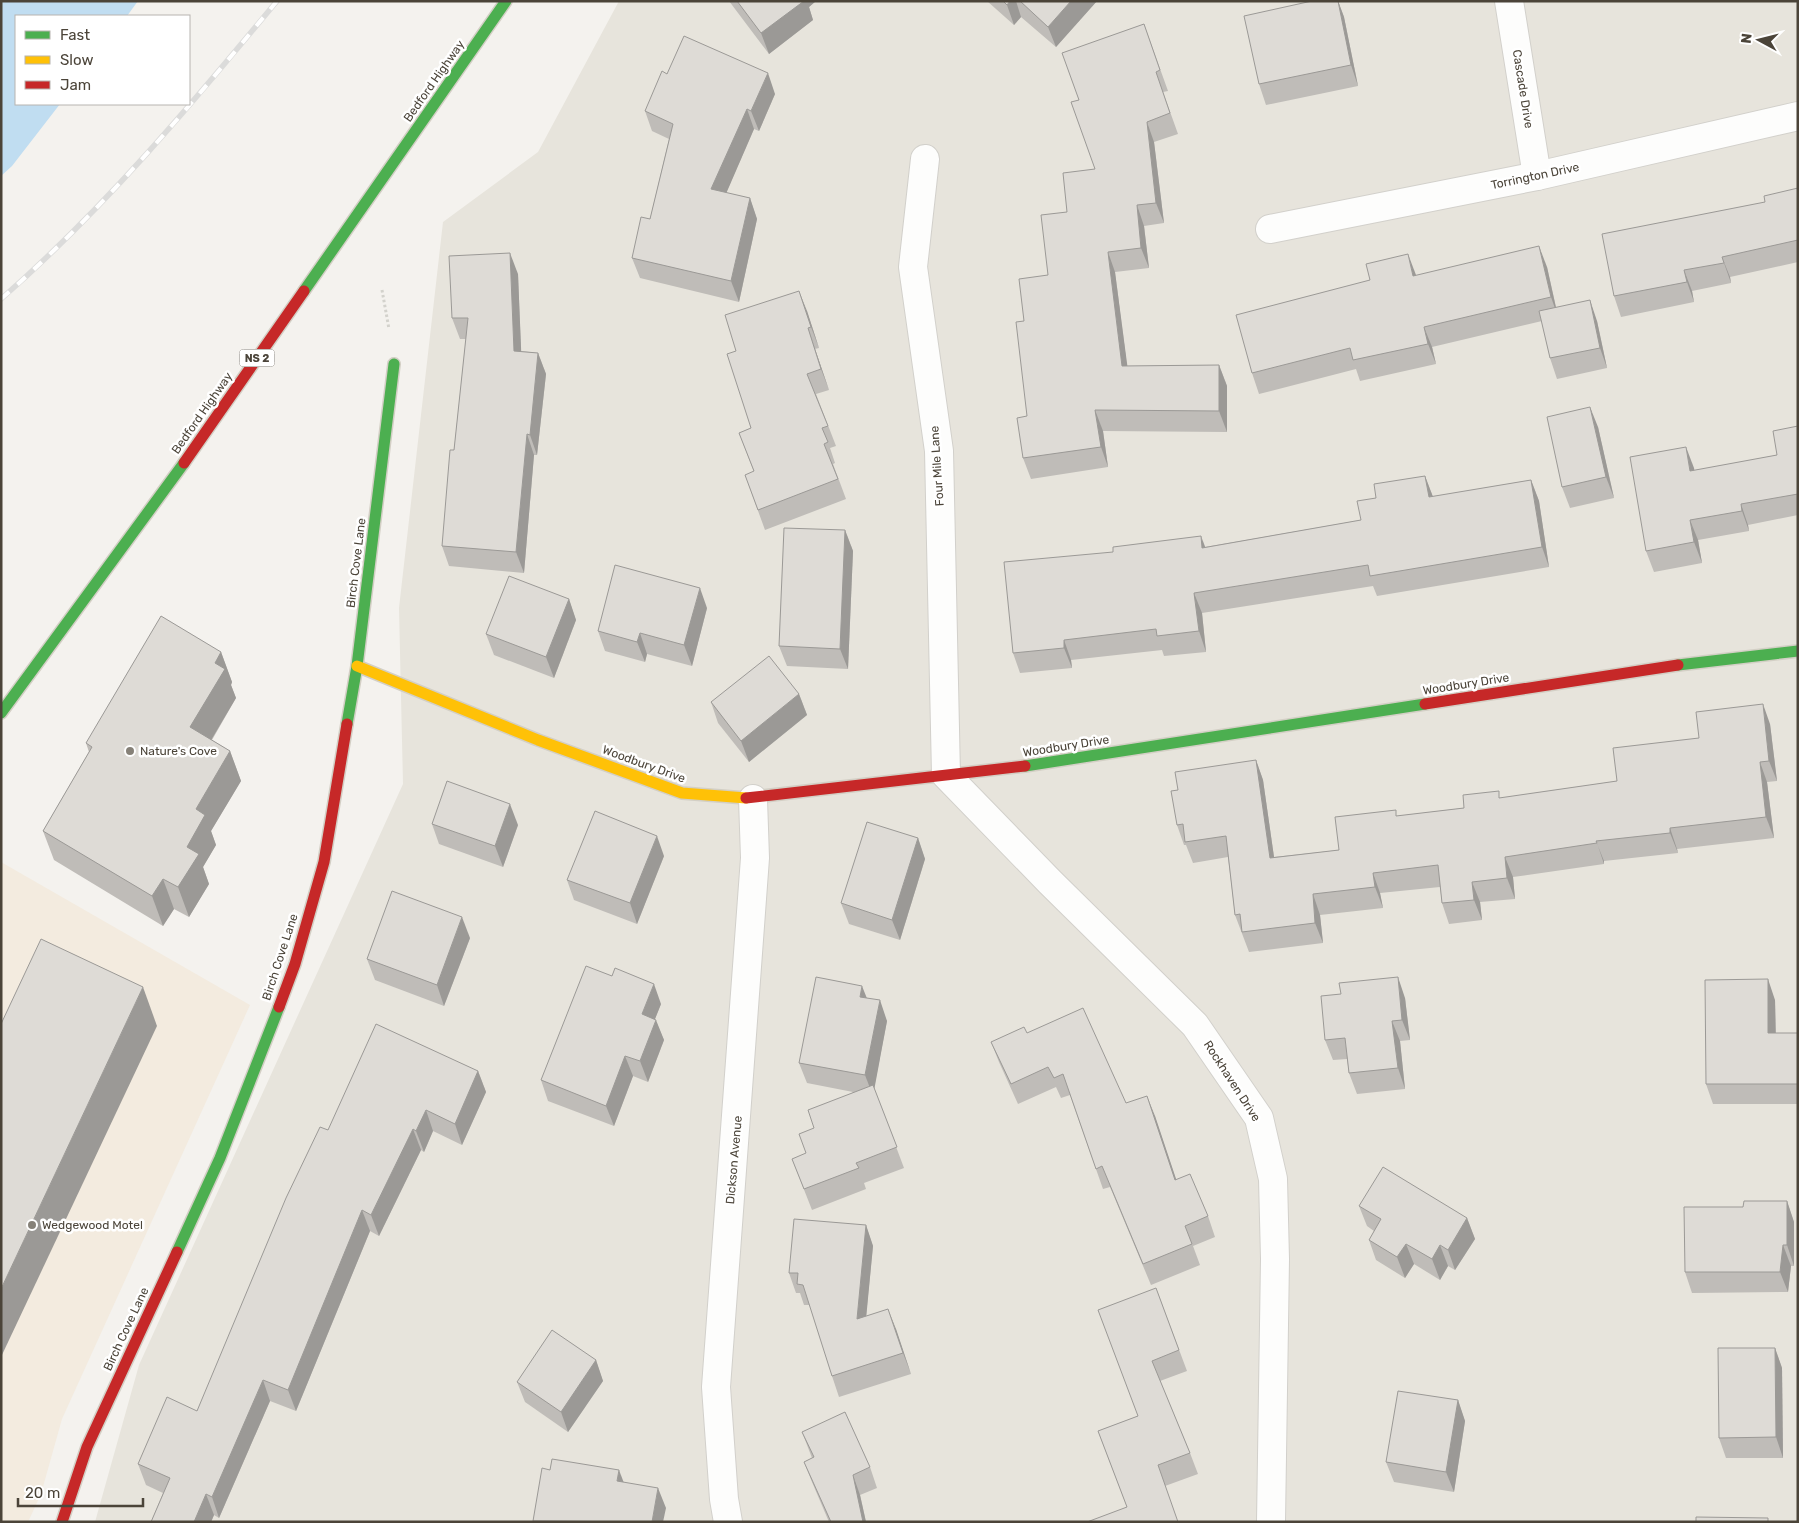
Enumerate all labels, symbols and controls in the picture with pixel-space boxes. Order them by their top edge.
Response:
legend [15,15,190,105]
north arrow [1734,15,1784,65]
text: Fast [60,26,90,44]
text: N [1738,32,1756,45]
street label: Bedford Highway [401,37,468,124]
street label: Cascade Drive [1510,49,1536,130]
text: Slow [60,51,93,69]
text: Jam [60,76,91,94]
street label: Torrington Drive [1490,160,1581,192]
road number: NS 2 [240,349,274,366]
street label: Bedford Highway [169,369,236,456]
street label: Four Mile Lane [927,425,947,507]
street label: Birch Cove Lane [344,517,368,609]
street label: Woodbury Drive [1422,670,1510,698]
street label: Woodbury Drive [1022,732,1110,760]
street label: Woodbury Drive [601,742,688,786]
place label: Nature's Cove [140,744,217,758]
marker: Nature's Cove [124,745,136,757]
street label: Birch Cove Lane [259,912,301,1002]
street label: Rockhaven Drive [1201,1038,1263,1124]
street label: Dickson Avenue [723,1115,745,1205]
place label: Wedgewood Motel [42,1218,143,1232]
marker: Wedgewood Motel [26,1219,38,1231]
street label: Birch Cove Lane [101,1285,152,1373]
scale bar [18,1476,142,1508]
text: 20 m [25,1484,60,1502]

